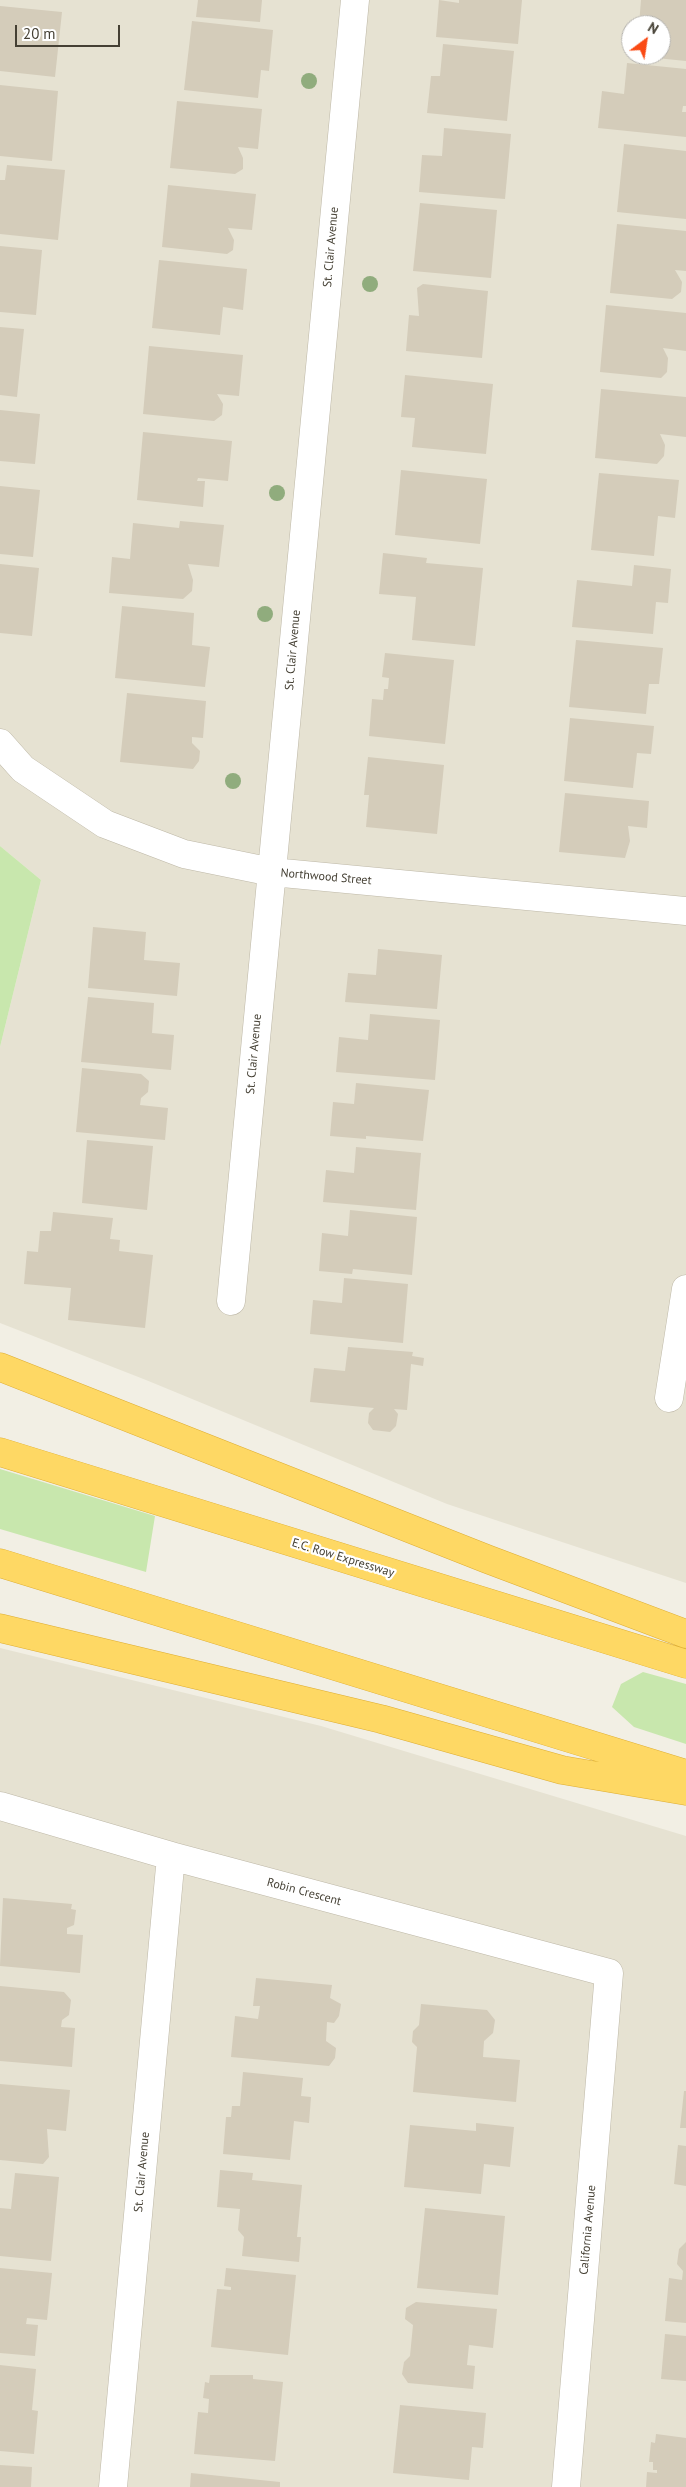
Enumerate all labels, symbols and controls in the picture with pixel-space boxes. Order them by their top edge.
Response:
scale bar [18,15,122,47]
north arrow [621,15,671,65]
text: N [645,18,662,38]
text: 20 m [23,24,56,43]
street label: St. Clair Avenue [320,206,342,288]
street label: St. Clair Avenue [282,609,304,691]
street label: Northwood Street [280,866,372,888]
street label: St. Clair Avenue [243,1013,265,1095]
street label: E.C. Row Expressway [290,1536,396,1580]
street label: Robin Crescent [265,1875,343,1909]
street label: St. Clair Avenue [131,2131,153,2213]
street label: California Avenue [577,2185,599,2275]

